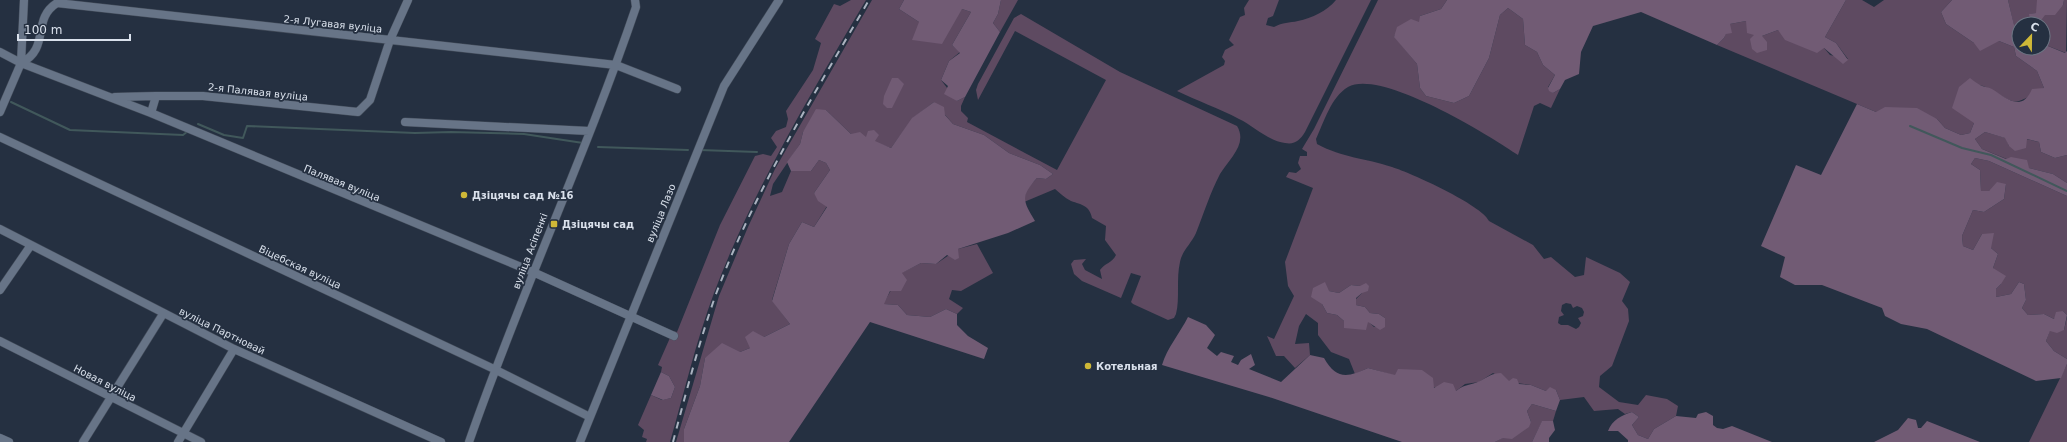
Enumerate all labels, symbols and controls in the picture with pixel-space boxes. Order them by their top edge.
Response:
street label: 2-я Лугавая вуліца [283,13,383,35]
scale bar [18,16,130,42]
north arrow [2011,16,2051,56]
text: С [2028,20,2041,35]
text: 100 m [24,23,62,37]
street label: 2-я Палявая вуліца [208,81,308,103]
street label: Палявая вуліца [302,163,382,203]
street label: вуліца Лазо [644,182,678,244]
marker: Дзіцячы сад №16 [459,190,469,200]
place label: Дзіцячы сад №16 [472,190,574,201]
street label: вуліца Асіпенкі [510,212,550,290]
marker: Дзіцячы сад [549,219,559,229]
place label: Дзіцячы сад [562,219,634,230]
street label: Віцебская вуліца [257,243,343,291]
street label: вуліца Партновай [177,305,267,357]
marker: Котельная [1083,361,1093,371]
place label: Котельная [1096,361,1157,372]
street label: Новая вуліца [72,362,138,404]

